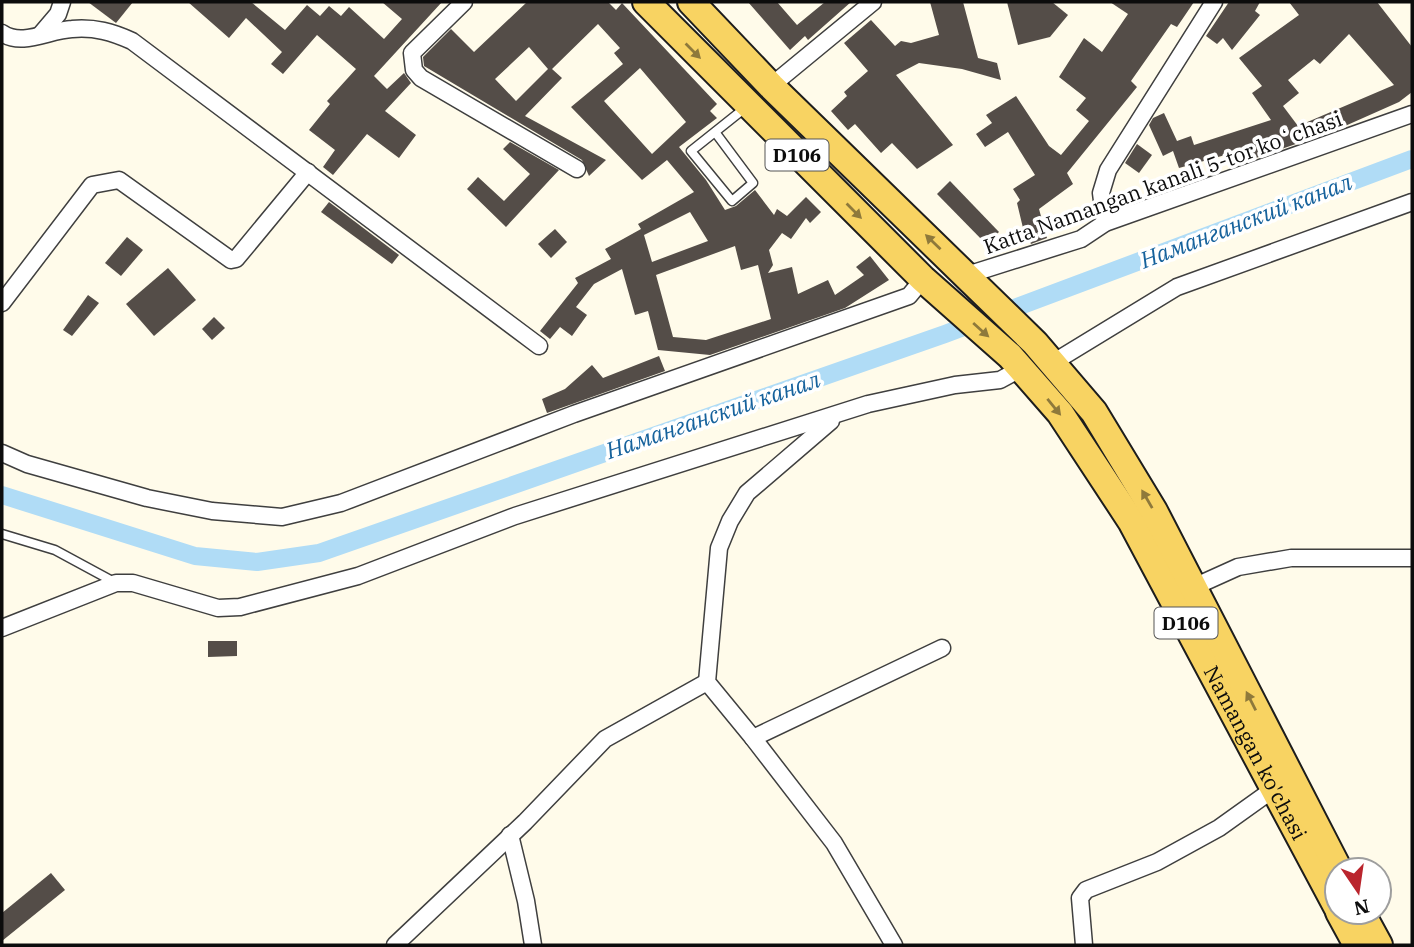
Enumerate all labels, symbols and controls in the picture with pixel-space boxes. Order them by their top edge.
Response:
one-way arrow [685,42,702,59]
street label: Katta Namangan kanali 5-tor koʻchasi [979,104,1346,260]
road number: D106 [766,140,828,170]
water label: Наманганский канал [1134,166,1356,275]
one-way arrow [846,203,863,220]
one-way arrow [925,234,942,250]
one-way arrow [972,322,989,337]
water label: Наманганский канал [601,363,824,465]
one-way arrow [1046,399,1061,416]
one-way arrow [1141,489,1153,508]
road number: D106 [1154,608,1218,638]
street label: Namangan ko'chasi [1198,660,1314,845]
one-way arrow [1246,691,1257,711]
north arrow [1323,856,1393,926]
text: N [1352,894,1372,921]

